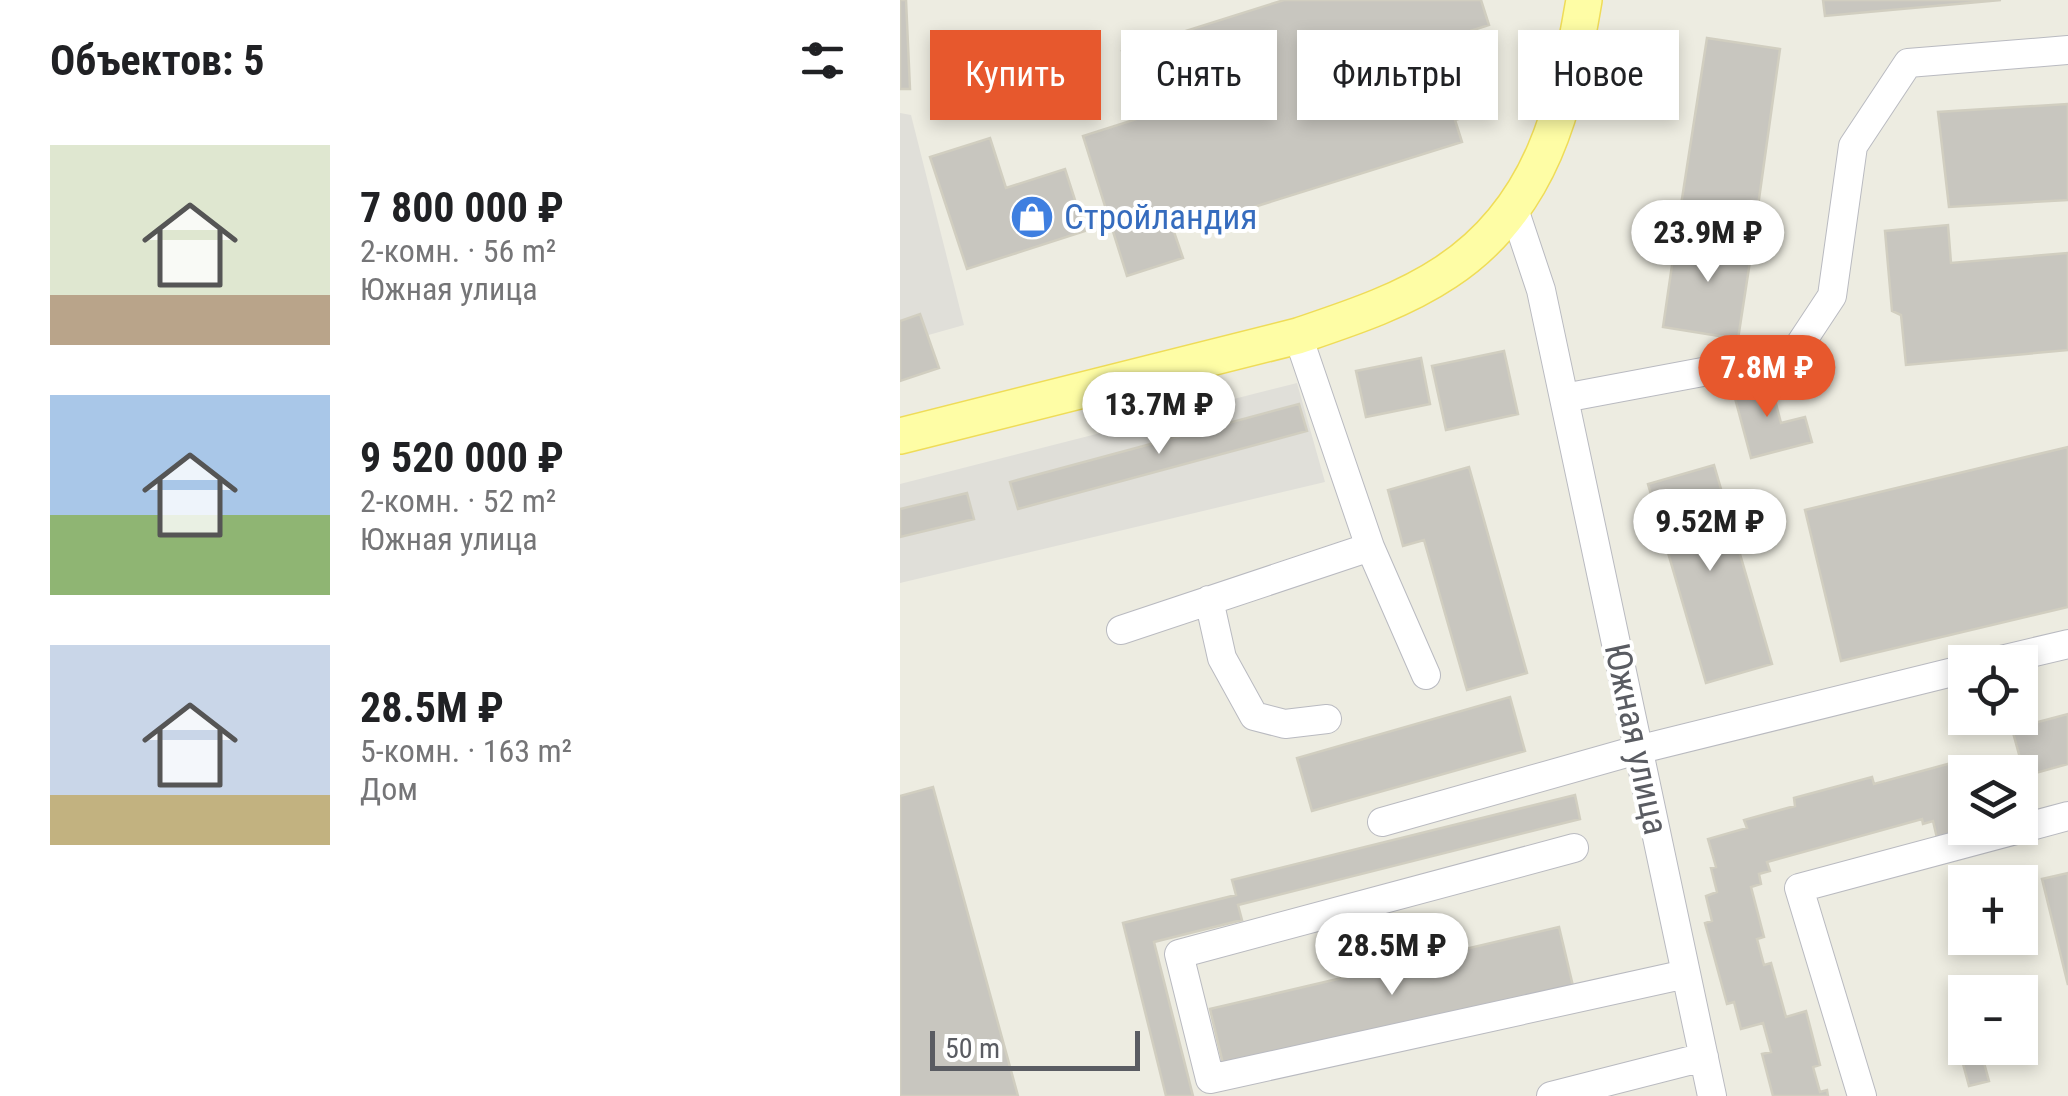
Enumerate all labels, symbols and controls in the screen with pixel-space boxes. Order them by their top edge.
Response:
chip: Купить [930,30,1101,120]
chip: Снять [1121,30,1277,120]
chip: Фильтры [1297,30,1498,120]
chip: Новое [1518,30,1679,120]
icon: filters [795,33,850,88]
text: Объектов: 5 [50,36,264,85]
text: 7 800 000 ₽ [360,183,564,232]
icon: home [130,185,250,305]
shop icon: Стройландия [1009,194,1055,240]
place label: Стройландия [1064,197,1257,238]
pin: 23.9M ₽ [1616,200,1800,285]
text: 23.9M ₽ [1653,213,1763,251]
text: 2-комн. · 56 m² [360,232,556,270]
text: Южная улица [360,270,538,308]
pin: 7.8M ₽ [1686,335,1848,420]
text: 7.8M ₽ [1720,348,1814,386]
pin: 13.7M ₽ [1067,372,1251,457]
text: 13.7M ₽ [1104,385,1214,423]
text: 9 520 000 ₽ [360,433,564,482]
icon: home [130,435,250,555]
text: 2-комн. · 52 m² [360,482,556,520]
pin: 9.52M ₽ [1618,489,1802,574]
text: 9.52M ₽ [1655,502,1765,540]
text: Южная улица [360,520,538,558]
street label: Южная улица [1596,640,1676,838]
map controls [1948,645,2038,1065]
button: locate [1948,645,2038,735]
text: 28.5M ₽ [360,683,504,732]
icon: home [130,685,250,805]
text: 5-комн. · 163 m² [360,732,572,770]
button: layers [1948,755,2038,845]
text: Дом [360,770,418,808]
button: + [1948,865,2038,955]
pin: 28.5M ₽ [1300,913,1484,998]
text: 28.5M ₽ [1337,926,1447,964]
button: − [1948,975,2038,1065]
scale bar [930,1026,1140,1070]
text: 50 m [945,1032,1000,1065]

